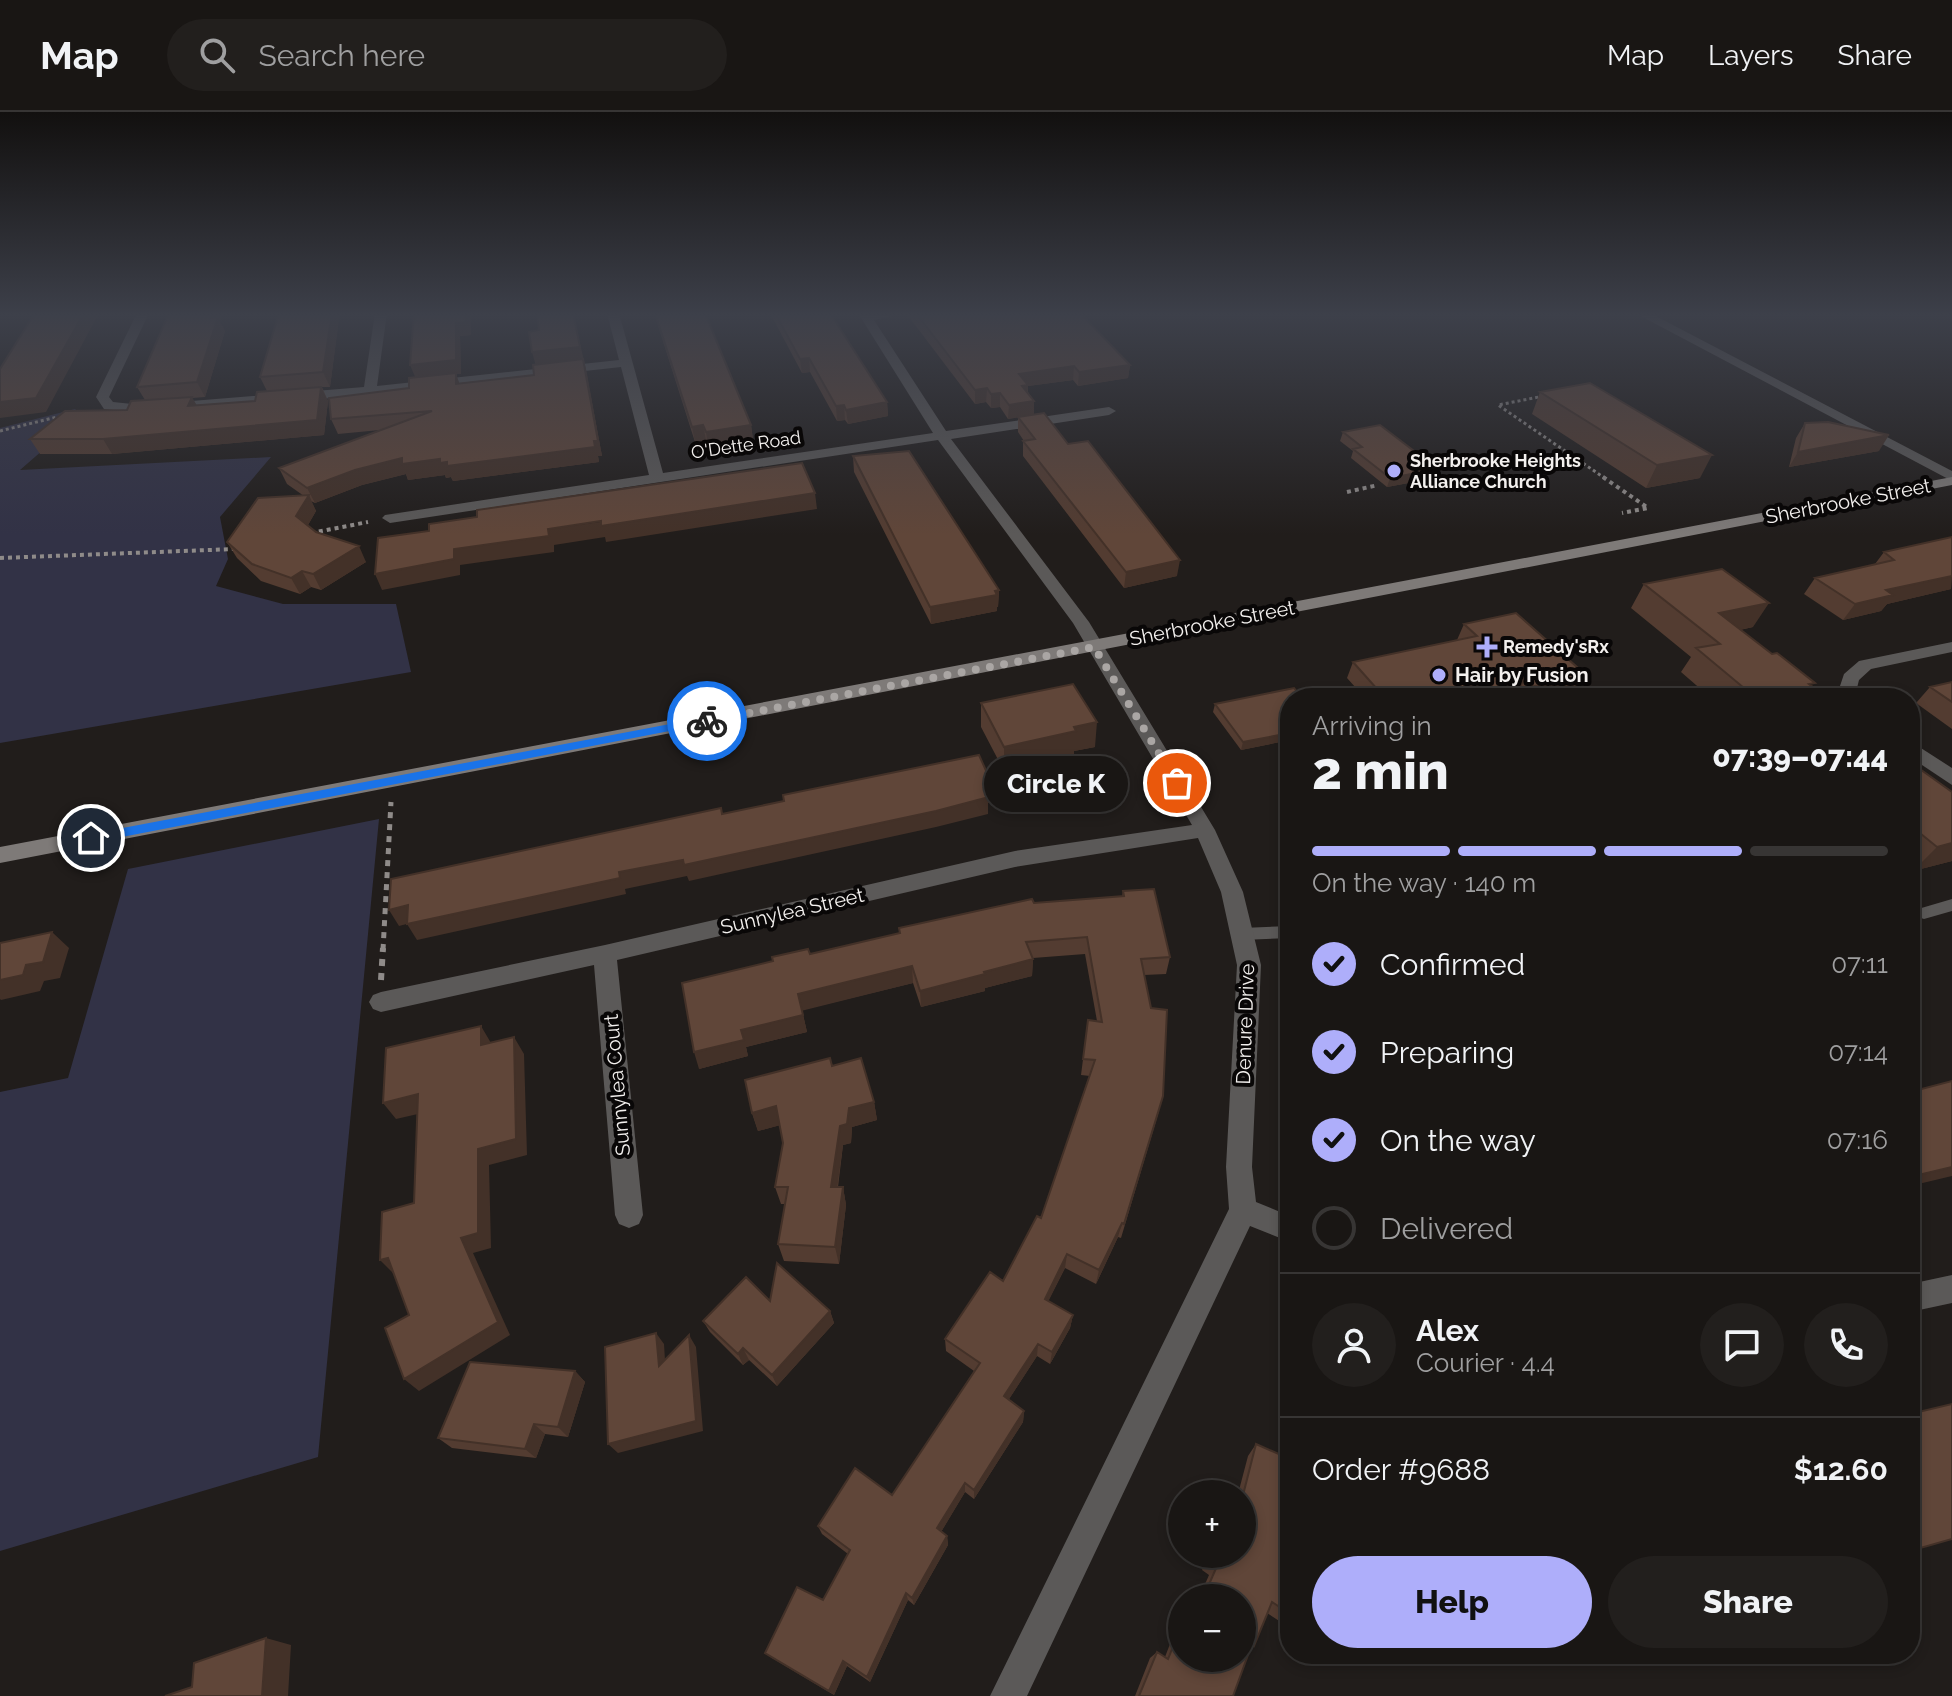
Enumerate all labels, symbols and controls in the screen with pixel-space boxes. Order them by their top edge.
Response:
search box [167,19,727,91]
text: Map [40,33,119,78]
icon: search [195,33,239,77]
text: Search here [259,38,425,73]
text: Map [1607,39,1664,72]
text: Layers [1708,39,1794,72]
text: Share [1838,39,1912,72]
street label: O'Dette Road [690,426,802,463]
place label: Sherbrooke Heights Alliance Church [1410,450,1581,492]
marker: Sherbrooke Heights Alliance Church [1385,462,1403,480]
street label: Sherbrooke Street [1763,473,1933,529]
street label: Sherbrooke Street [1127,595,1297,651]
place label: Remedy'sRx [1503,636,1609,657]
marker: Remedy'sRx [1478,638,1496,656]
place label: Hair by Fusion [1455,663,1589,687]
marker: Hair by Fusion [1430,666,1448,684]
courier [667,681,747,761]
icon: bike [685,699,729,743]
text: Arriving in [1312,711,1432,741]
text: 07:39–07:44 [1712,739,1888,774]
text: 2 min [1312,740,1449,801]
pin [1143,749,1211,817]
callout: Circle K [985,755,1129,811]
icon: bag [1155,761,1199,805]
text: Circle K [1007,769,1105,799]
pin [57,804,125,872]
icon: home [69,816,113,860]
text: On the way · 140 m [1312,868,1536,898]
street label: Sunnylea Street [718,883,866,939]
icon: check [1312,942,1356,986]
text: Confirmed [1380,947,1525,982]
text: 07:11 [1831,949,1888,979]
street label: Denure Drive [1231,963,1259,1085]
street label: Sunnylea Court [599,1013,635,1157]
icon: check [1312,1030,1356,1074]
text: Preparing [1380,1035,1514,1070]
text: 07:14 [1828,1037,1888,1067]
icon: check [1312,1118,1356,1162]
text: On the way [1380,1123,1536,1158]
text: 07:16 [1827,1125,1888,1155]
text: Delivered [1380,1211,1513,1246]
button: person [1312,1303,1396,1387]
button: chat [1700,1303,1784,1387]
button: phone [1804,1303,1888,1387]
text: Alex [1416,1313,1479,1348]
text: Courier · 4.4 [1416,1348,1555,1378]
text: Order #9688 [1312,1452,1490,1487]
text: $12.60 [1794,1452,1888,1487]
map controls [1168,1480,1256,1672]
button: + [1168,1480,1256,1568]
button: Help [1312,1556,1592,1648]
button: Share [1608,1556,1888,1648]
button: − [1168,1584,1256,1672]

